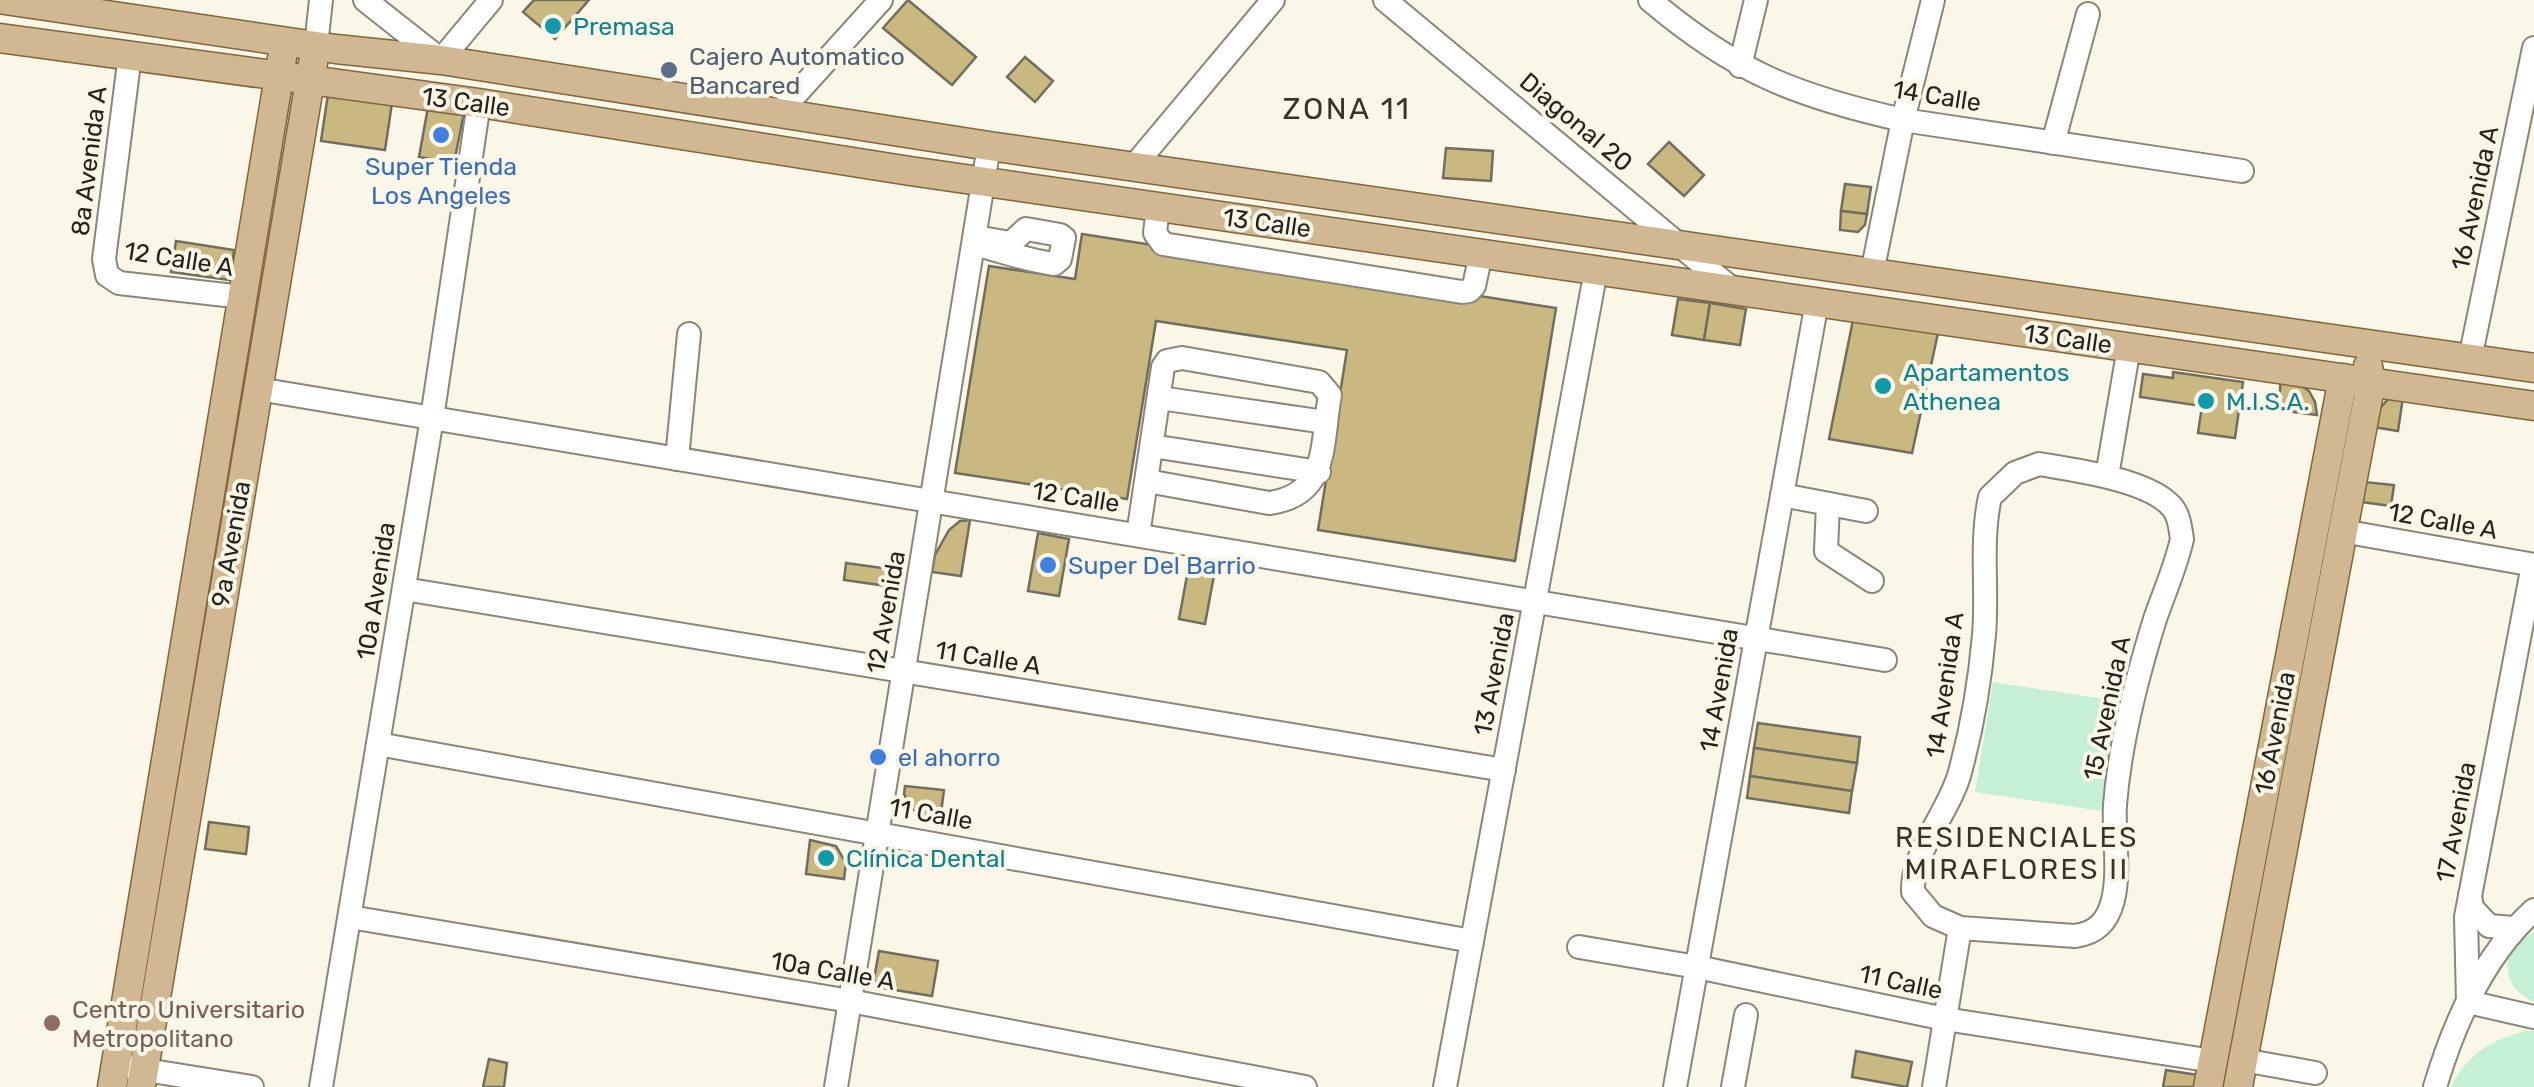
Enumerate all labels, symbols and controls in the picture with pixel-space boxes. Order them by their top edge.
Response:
place label: Premasa [573,12,675,41]
marker: Premasa [542,15,564,37]
place label: Cajero Automatico Bancared [689,42,905,100]
marker: Cajero Automatico Bancared [658,59,680,81]
street label: Diagonal 20 [1514,67,1638,177]
street label: 14 Calle [1891,75,1983,117]
street label: 13 Calle [420,81,512,123]
street label: 8a Avenida A [65,84,113,238]
district label: ZONA 11 [1283,91,1411,127]
street label: 16 Avenida A [2446,123,2504,273]
marker: Super Tienda Los Angeles [430,124,452,146]
place label: Super Tienda Los Angeles [365,152,517,210]
street label: 13 Calle [1221,202,1313,244]
street label: 12 Calle A [122,236,236,282]
street label: 13 Calle [2022,318,2114,360]
place label: Apartamentos Athenea [1903,358,2070,416]
marker: Apartamentos Athenea [1872,375,1894,397]
place label: M.I.S.A. [2226,387,2309,416]
marker: M.I.S.A. [2195,390,2217,412]
street label: 12 Calle [1030,476,1122,518]
street label: 9a Avenida [206,479,256,609]
street label: 12 Calle A [2386,497,2500,545]
street label: 10a Avenida [351,520,401,662]
street label: 12 Avenida [861,548,911,676]
place label: Super Del Barrio [1068,551,1256,580]
marker: Super Del Barrio [1037,554,1059,576]
street label: 13 Avenida [1468,610,1520,738]
street label: 14 Avenida A [1920,610,1970,760]
street label: 14 Avenida [1694,626,1744,754]
street label: 15 Avenida A [2078,633,2136,783]
street label: 11 Calle A [933,635,1043,681]
street label: 16 Avenida [2249,669,2301,797]
place label: el ahorro [898,743,1001,772]
marker: el ahorro [867,746,889,768]
street label: 17 Avenida [2430,759,2482,885]
street label: 11 Calle [887,792,975,836]
district label: RESIDENCIALES MIRAFLORES II [1895,821,2139,886]
place label: Clínica Dental [846,844,1006,873]
marker: Clínica Dental [815,847,837,869]
street label: 10a Calle A [769,946,897,996]
street label: 11 Calle [1857,959,1945,1005]
place label: Centro Universitario Metropolitano [72,995,305,1053]
marker: Centro Universitario Metropolitano [41,1012,63,1034]

